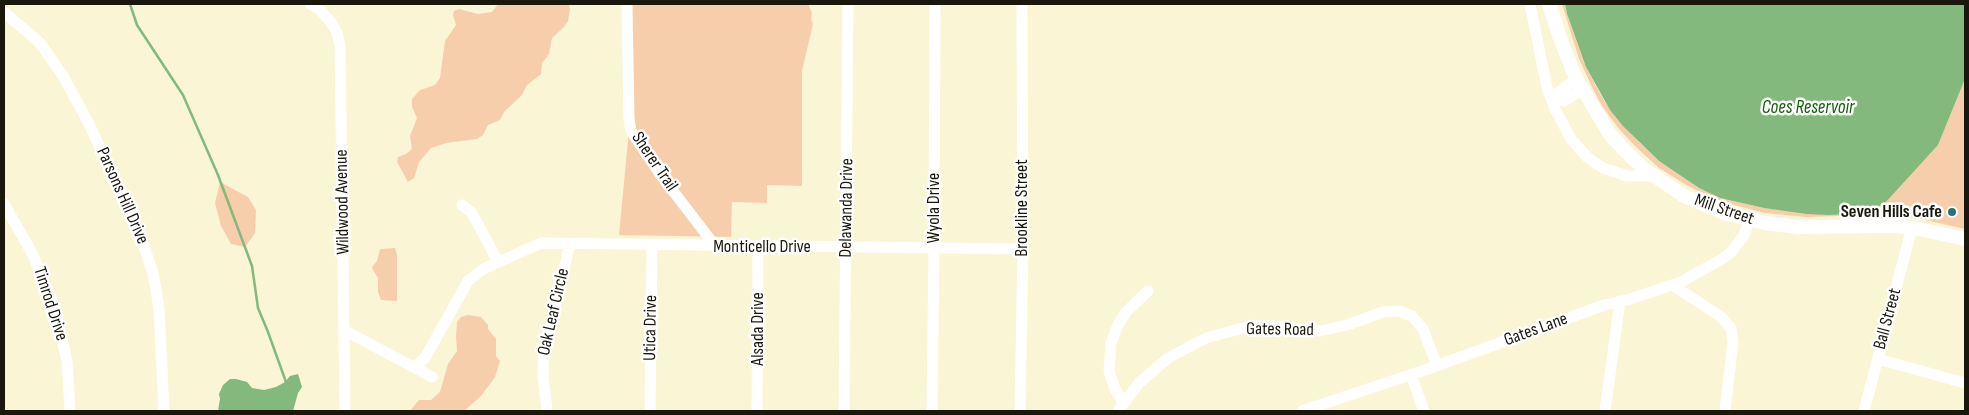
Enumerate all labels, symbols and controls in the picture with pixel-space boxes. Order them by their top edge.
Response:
water label: Coes Reservoir [1762,97,1854,119]
street label: Sherer Trail [626,128,682,196]
street label: Parsons Hill Drive [91,144,153,248]
street label: Wildwood Avenue [331,149,355,255]
street label: Delawanda Drive [835,158,859,258]
street label: Brookline Street [1011,159,1033,257]
street label: Wyola Drive [923,173,945,243]
street label: Mill Street [1691,190,1757,230]
place label: Seven Hills Cafe [1841,201,1942,223]
marker: Seven Hills Cafe [1946,206,1958,218]
street label: Monticello Drive [713,236,811,258]
street label: Timrod Drive [28,264,72,344]
street label: Oak Leaf Circle [533,266,575,358]
street label: Ball Street [1869,286,1907,352]
street label: Alsada Drive [747,292,769,366]
street label: Utica Drive [640,295,662,361]
street label: Gates Lane [1501,309,1571,351]
street label: Gates Road [1246,319,1314,341]

